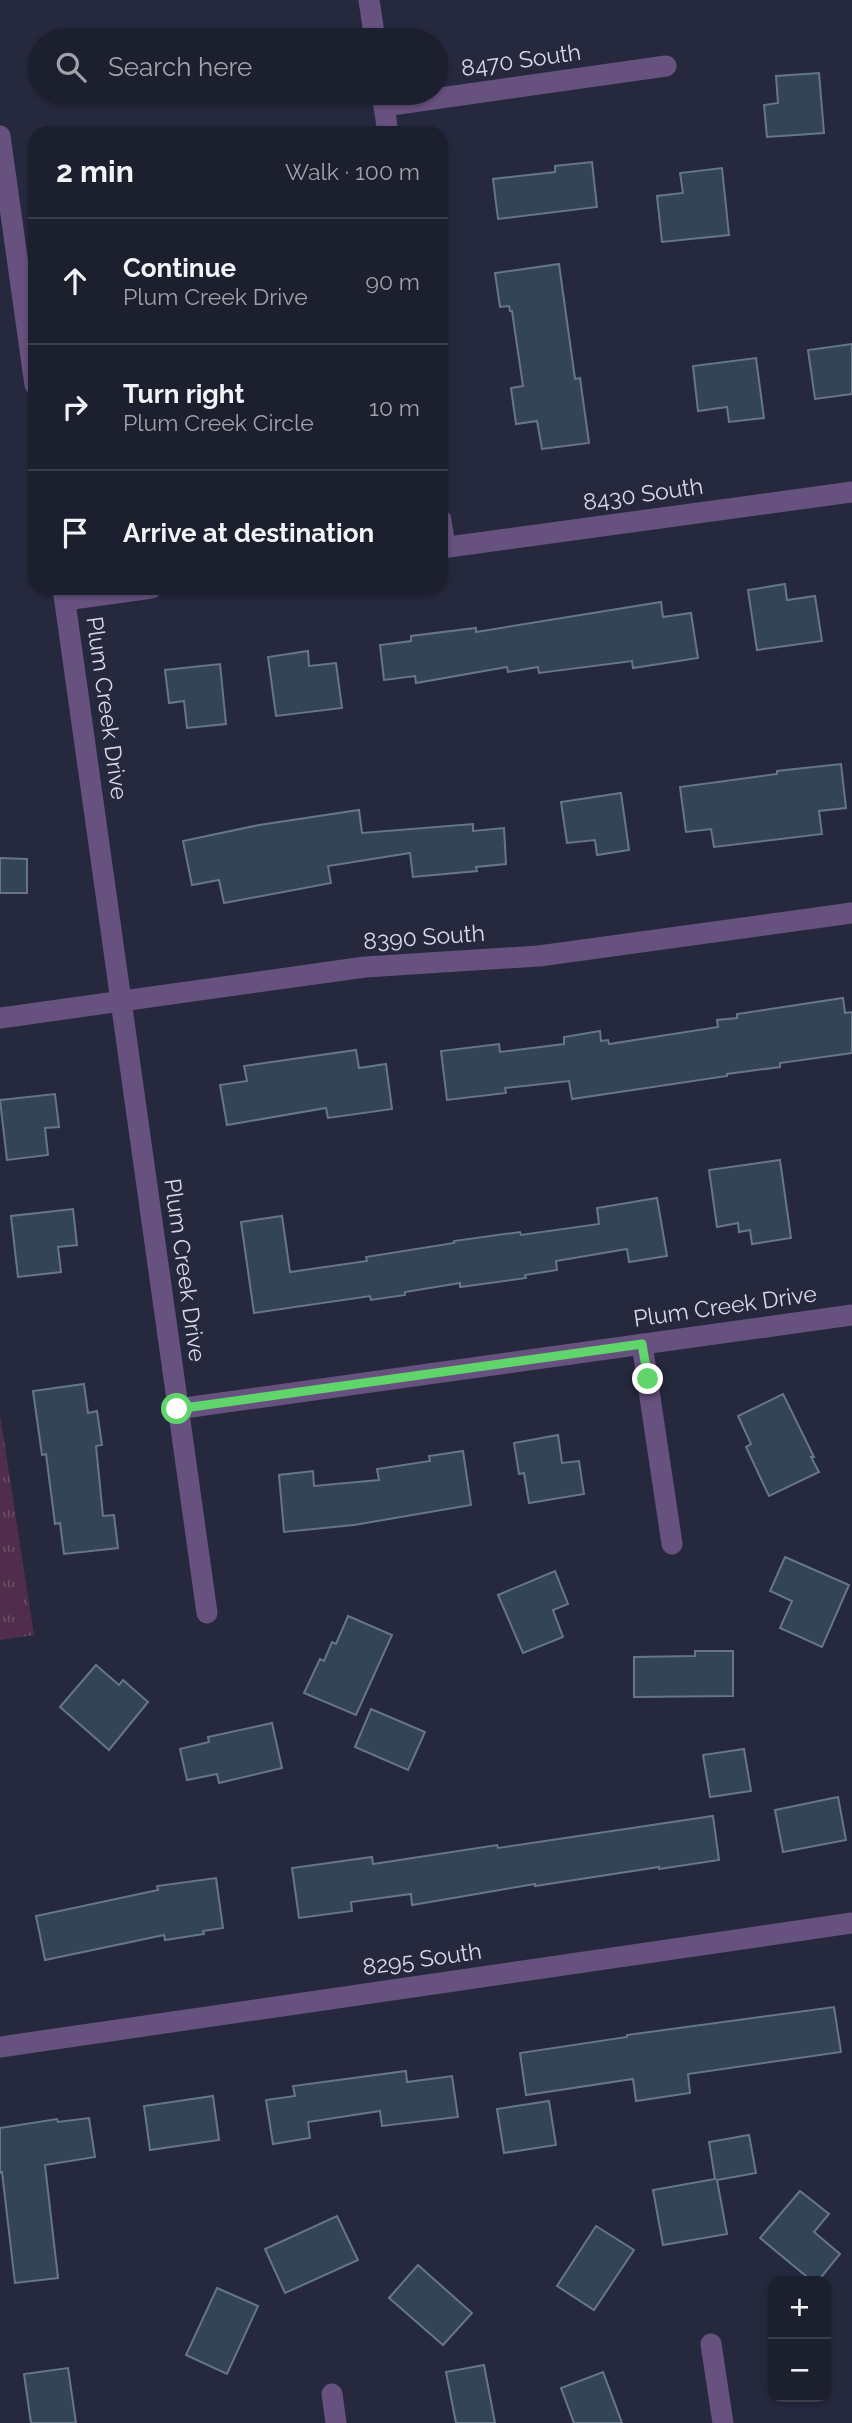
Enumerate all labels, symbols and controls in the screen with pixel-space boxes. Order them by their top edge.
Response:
search box [28,28,448,105]
street label: 8470 South [459,38,583,81]
icon: search [52,48,90,86]
text: Search here [108,52,252,82]
text: 2 min [56,154,134,189]
text: Walk · 100 m [285,158,420,185]
text: Continue [123,253,236,283]
icon: ahead [56,262,94,300]
text: 90 m [365,268,420,295]
text: Plum Creek Drive [123,283,308,310]
text: Turn right [123,379,244,409]
icon: right [56,388,94,426]
text: 10 m [369,394,420,421]
text: Plum Creek Circle [123,409,314,436]
street label: 8430 South [581,472,705,515]
icon: arrive [56,514,94,552]
text: Arrive at destination [123,518,374,548]
street label: Plum Creek Drive [81,615,134,801]
street label: 8390 South [362,919,486,954]
street label: Plum Creek Drive [159,1177,212,1363]
street label: Plum Creek Drive [632,1279,818,1332]
route end [632,1363,663,1394]
route start [161,1393,192,1424]
street label: 8295 South [361,1937,483,1980]
map controls [768,2276,831,2402]
button: + [768,2276,831,2339]
button: − [768,2339,831,2402]

